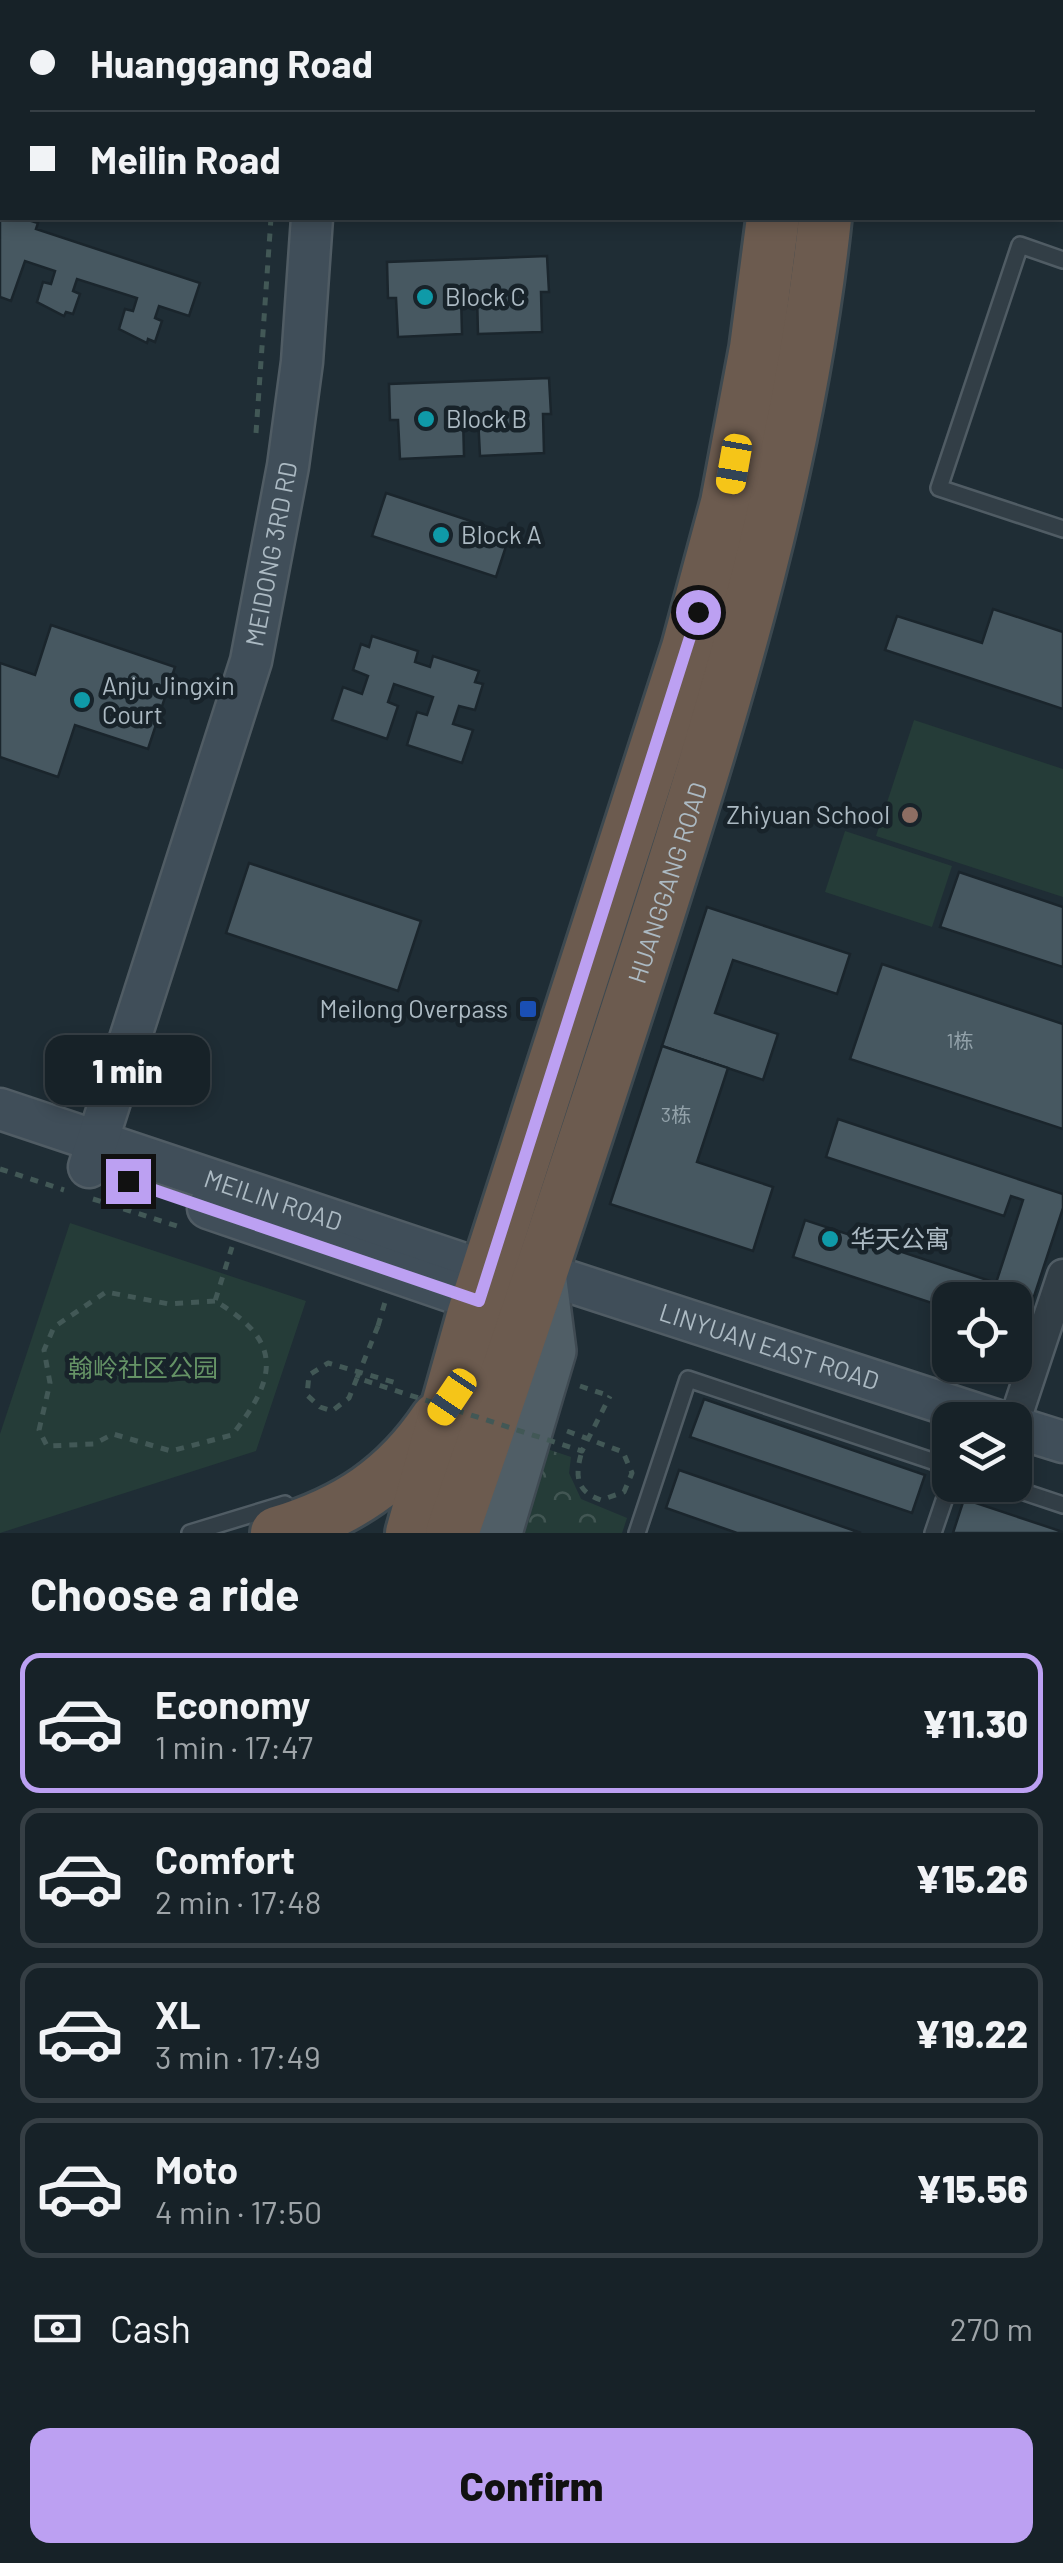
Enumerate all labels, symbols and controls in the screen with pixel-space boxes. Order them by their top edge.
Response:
text: Huanggang Road [90,40,373,86]
text: Meilin Road [90,136,281,182]
place label: Block C [445,281,526,311]
marker: Block C [414,286,436,308]
place label: Block B [446,403,527,433]
marker: Block B [415,408,437,430]
car [714,432,754,496]
street label: MEIDONG 3RD RD [238,459,302,649]
place label: Block A [461,519,542,549]
marker: Block A [430,524,452,546]
route start [676,590,721,635]
place label: Anju Jingxin Court [102,670,235,729]
marker: Anju Jingxin Court [71,689,93,711]
street label: HUANGGANG ROAD [621,778,712,987]
place label: Zhiyuan School [726,799,890,829]
marker: Zhiyuan School [899,804,921,826]
place label: Meilong Overpass [320,993,508,1023]
marker: Meilong Overpass [517,998,539,1020]
house number: 1栋 [947,1028,974,1052]
callout: 1 min [46,1036,210,1106]
text: 1 min [92,1051,163,1089]
house number: 3栋 [661,1102,691,1126]
route end [106,1159,151,1204]
street label: MEILIN ROAD [201,1162,346,1236]
place label: 华天公寓 [850,1223,950,1253]
marker: 华天公寓 [819,1228,841,1250]
map controls [932,1282,1032,1502]
button: locate [932,1282,1032,1382]
street label: LINYUAN EAST ROAD [656,1296,883,1395]
park label: 翰岭社区公园 [68,1352,218,1382]
car [423,1364,481,1430]
button: layers [932,1402,1032,1502]
text: Choose a ride [30,1566,300,1620]
icon: car [35,1678,125,1768]
text: Economy [155,1681,310,1727]
text: ¥11.30 [922,1700,1028,1746]
text: 1 min · 17:47 [155,1727,313,1765]
icon: car [35,1833,125,1923]
text: Comfort [155,1836,295,1882]
text: ¥15.26 [915,1855,1028,1901]
text: 2 min · 17:48 [155,1882,321,1920]
icon: car [35,1988,125,2078]
text: XL [155,1991,201,2037]
text: ¥19.22 [915,2010,1028,2056]
text: 3 min · 17:49 [155,2037,321,2075]
icon: car [35,2143,125,2233]
text: Moto [155,2146,238,2192]
text: ¥15.56 [916,2165,1028,2211]
text: 4 min · 17:50 [155,2192,322,2230]
icon: cash [30,2301,85,2356]
text: Cash [110,2305,191,2351]
text: 270 m [950,2309,1033,2347]
button: Confirm [30,2428,1033,2543]

